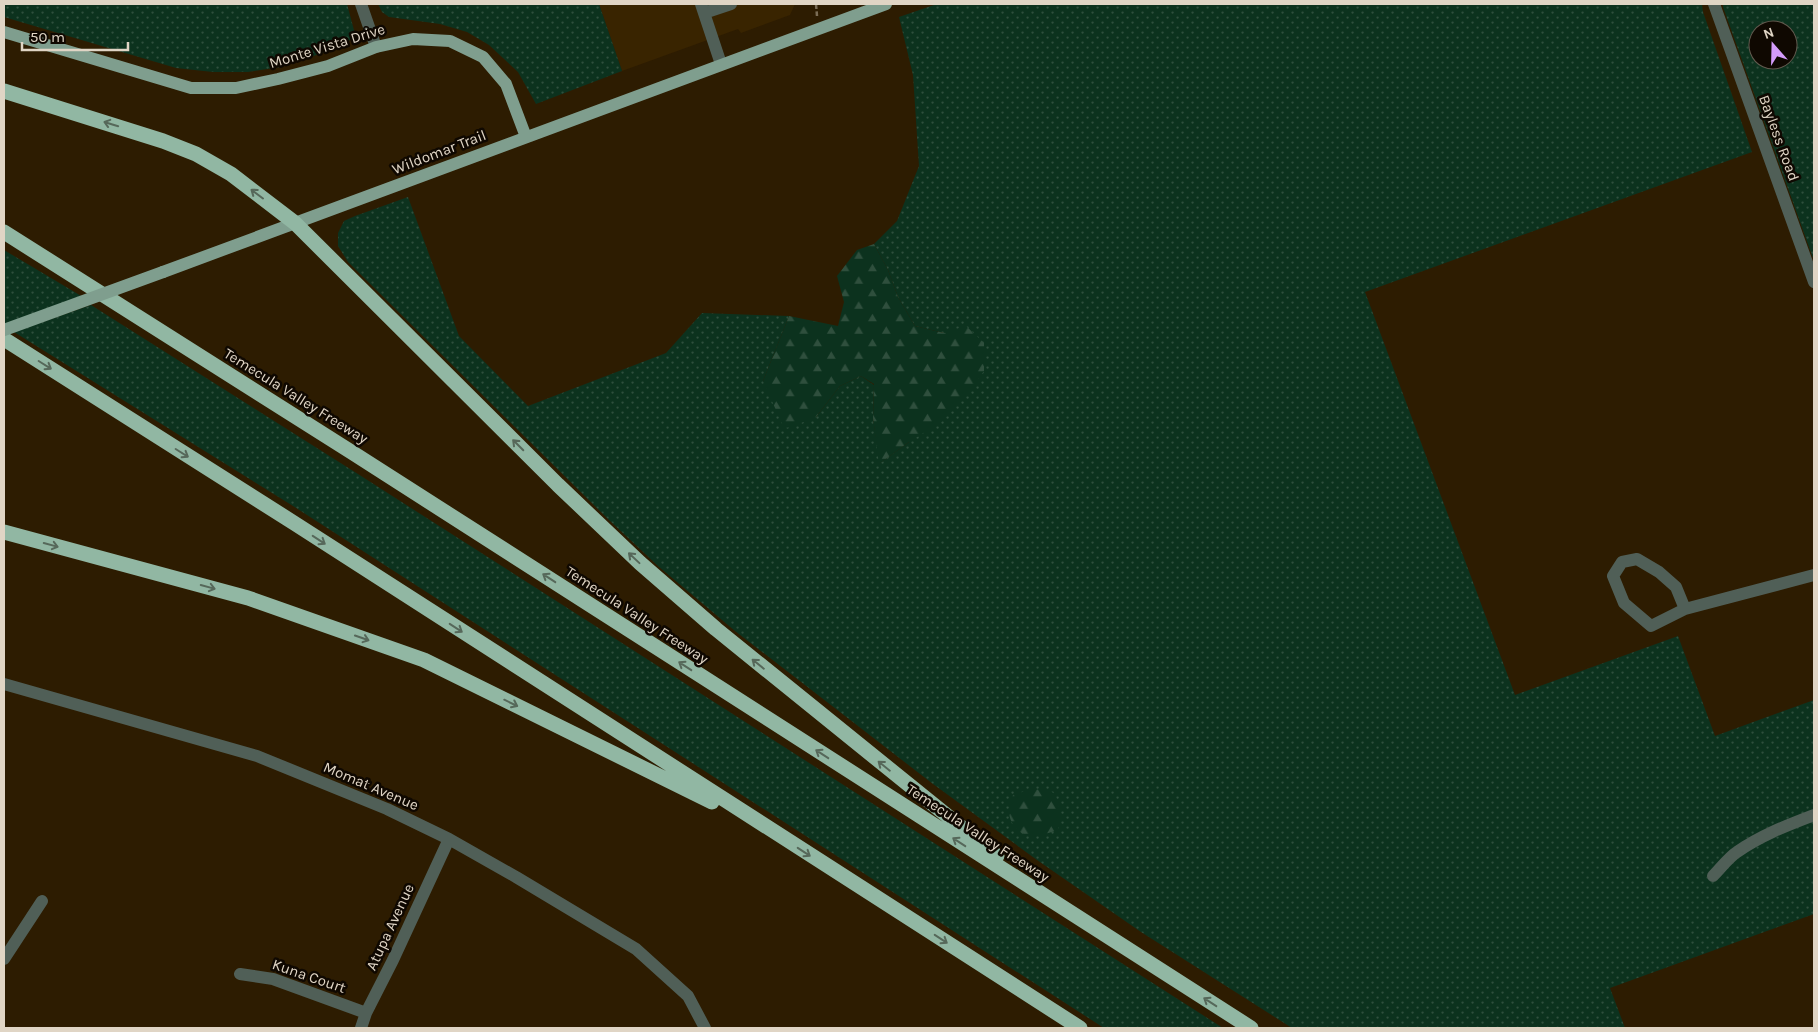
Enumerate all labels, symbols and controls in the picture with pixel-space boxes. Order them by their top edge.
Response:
scale bar [22,20,129,52]
street label: Monte Vista Drive [267,20,387,72]
north arrow [1748,20,1798,70]
text: N [1761,24,1776,43]
text: 50 m [30,28,65,46]
street label: Bayless Road [1755,92,1803,184]
one-way arrow [104,119,120,129]
street label: Wildomar Trail [389,126,489,178]
one-way arrow [251,188,264,199]
street label: Temecula Valley Freeway [221,344,371,448]
one-way arrow [38,360,52,371]
one-way arrow [511,439,524,451]
one-way arrow [175,448,189,458]
one-way arrow [312,535,326,545]
one-way arrow [42,540,58,550]
one-way arrow [628,552,641,564]
street label: Temecula Valley Freeway [562,562,712,668]
one-way arrow [542,573,556,583]
one-way arrow [199,583,215,592]
one-way arrow [449,622,463,633]
one-way arrow [354,634,369,643]
one-way arrow [752,658,765,669]
one-way arrow [679,661,693,671]
one-way arrow [503,698,518,708]
one-way arrow [815,749,829,759]
street label: Momat Avenue [321,758,421,814]
one-way arrow [878,760,891,771]
street label: Temecula Valley Freeway [903,780,1053,886]
one-way arrow [952,836,966,846]
one-way arrow [796,847,810,857]
street label: Atupa Avenue [362,881,418,973]
one-way arrow [933,935,947,945]
street label: Kuna Court [270,955,348,997]
one-way arrow [1203,997,1217,1007]

